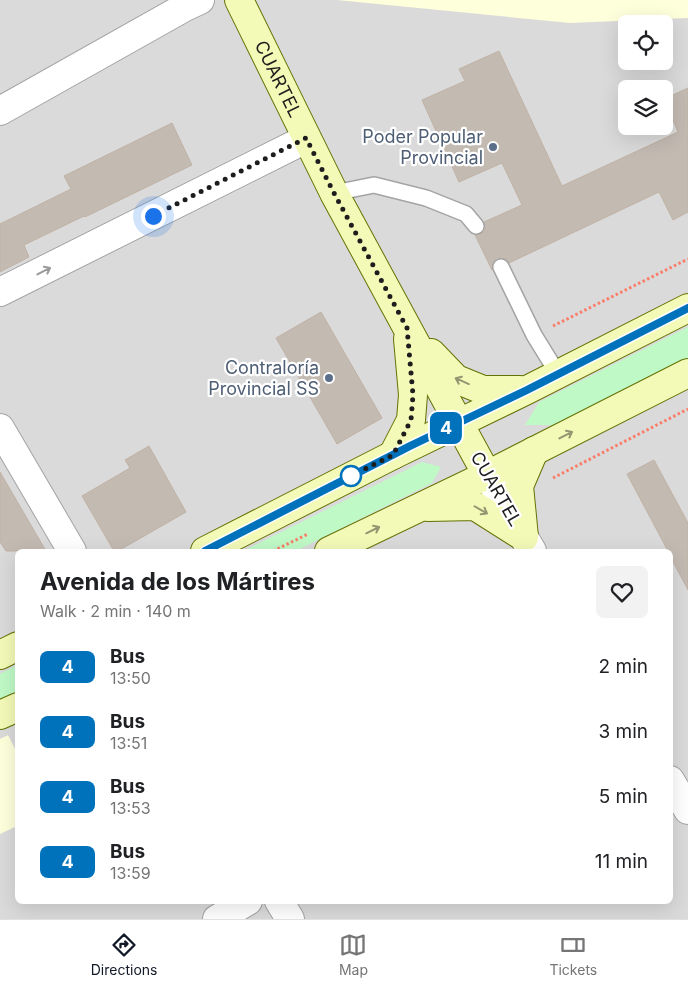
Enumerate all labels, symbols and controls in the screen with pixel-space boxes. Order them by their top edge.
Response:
map controls [618,15,673,135]
button: locate [618,15,673,70]
street label: CUARTEL [251,37,306,121]
button: layers [618,80,673,135]
place label: Poder Popular Provincial [362,126,483,168]
marker: Poder Popular Provincial [487,141,499,153]
your location [141,204,166,229]
one-way arrow [36,265,51,275]
place label: Contraloría Provincial SS [208,357,319,399]
marker: Contraloría Provincial SS [323,372,335,384]
one-way arrow [455,376,470,386]
line badge: 4 [430,412,462,444]
text: 4 [440,417,452,438]
one-way arrow [558,430,573,439]
street label: CUARTEL [467,448,526,530]
unlabelled marker [340,465,362,487]
one-way arrow [474,505,489,515]
one-way arrow [365,524,380,534]
button: heart [596,566,648,618]
text: Avenida de los Mártires [40,567,315,596]
text: Walk · 2 min · 140 m [40,601,191,621]
text: Bus [110,645,145,668]
text: 2 min [599,655,648,678]
text: 4 [61,656,74,677]
text: 13:50 [110,668,151,688]
text: Bus [110,710,145,733]
text: 3 min [598,720,648,743]
text: 4 [61,721,74,742]
text: 13:51 [110,733,147,753]
text: Bus [110,775,145,798]
text: 5 min [599,785,648,808]
text: 4 [61,786,74,807]
text: 13:53 [110,798,151,818]
text: Bus [110,840,145,863]
text: 11 min [595,850,648,873]
text: 4 [61,851,74,872]
text: 13:59 [110,863,151,883]
tab: Directions [91,931,157,978]
tab: Map [339,931,368,978]
tab: Tickets [549,931,597,978]

